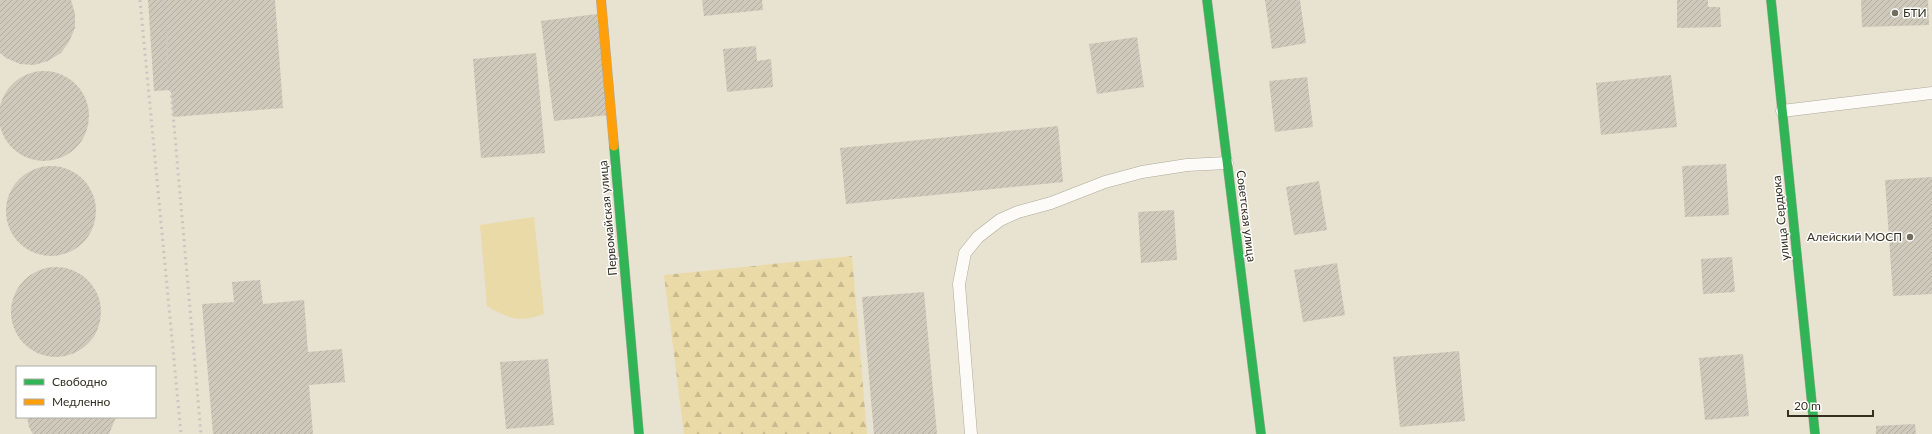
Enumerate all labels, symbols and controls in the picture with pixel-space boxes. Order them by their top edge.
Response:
place label: БТИ [1903,5,1927,20]
marker: БТИ [1890,8,1900,18]
street label: Первомайская улица [595,160,620,276]
street label: Советская улица [1233,169,1260,263]
street label: улица Сердюка [1769,175,1792,261]
place label: Алейский МОСП [1807,229,1902,244]
marker: Алейский МОСП [1905,232,1915,242]
legend [16,366,156,418]
text: Свободно [52,374,108,389]
scale bar [1788,392,1873,418]
text: Медленно [52,394,111,409]
text: 20 m [1794,398,1821,413]

